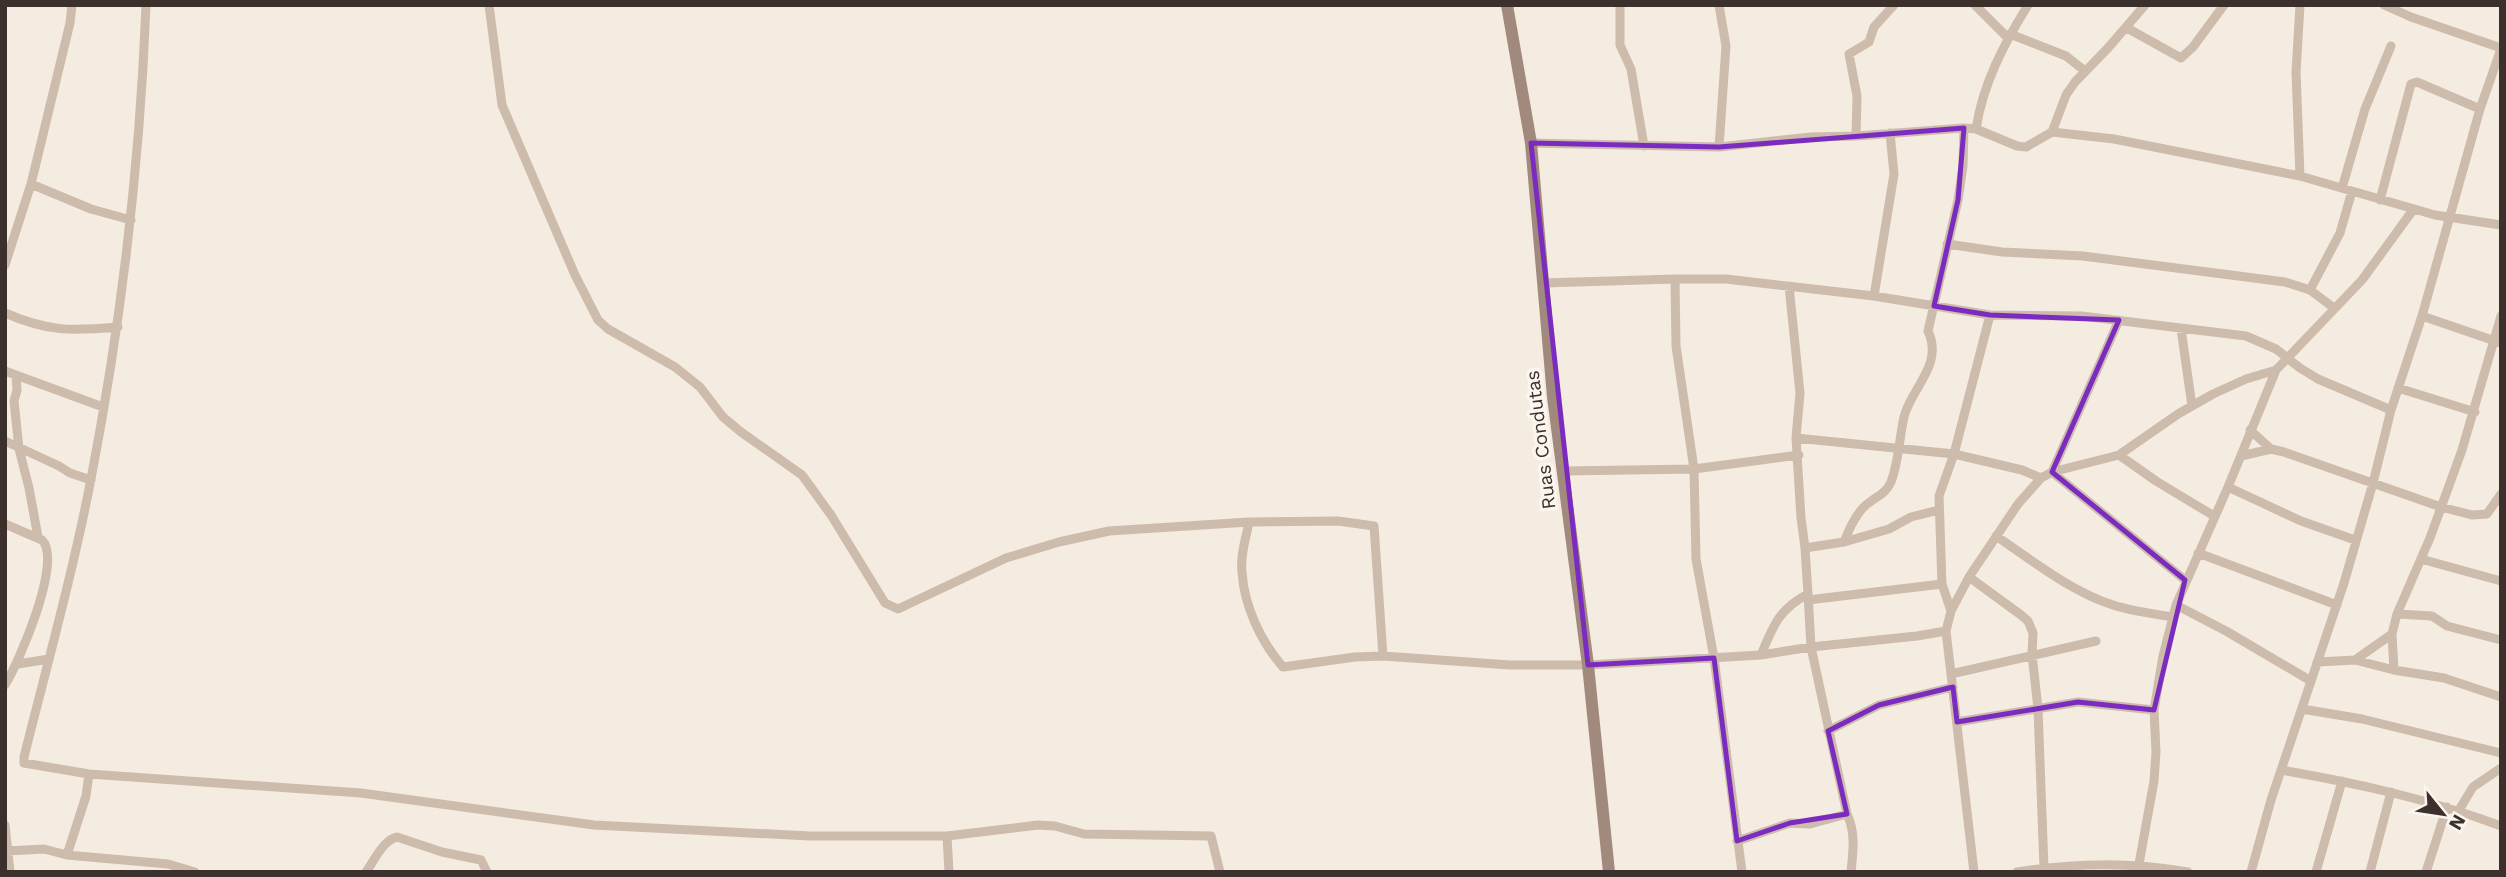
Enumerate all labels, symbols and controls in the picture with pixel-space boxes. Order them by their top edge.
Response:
street label: Ruas Condutas [1521,369,1560,511]
north arrow [2408,779,2478,849]
text: N [2444,810,2471,834]

